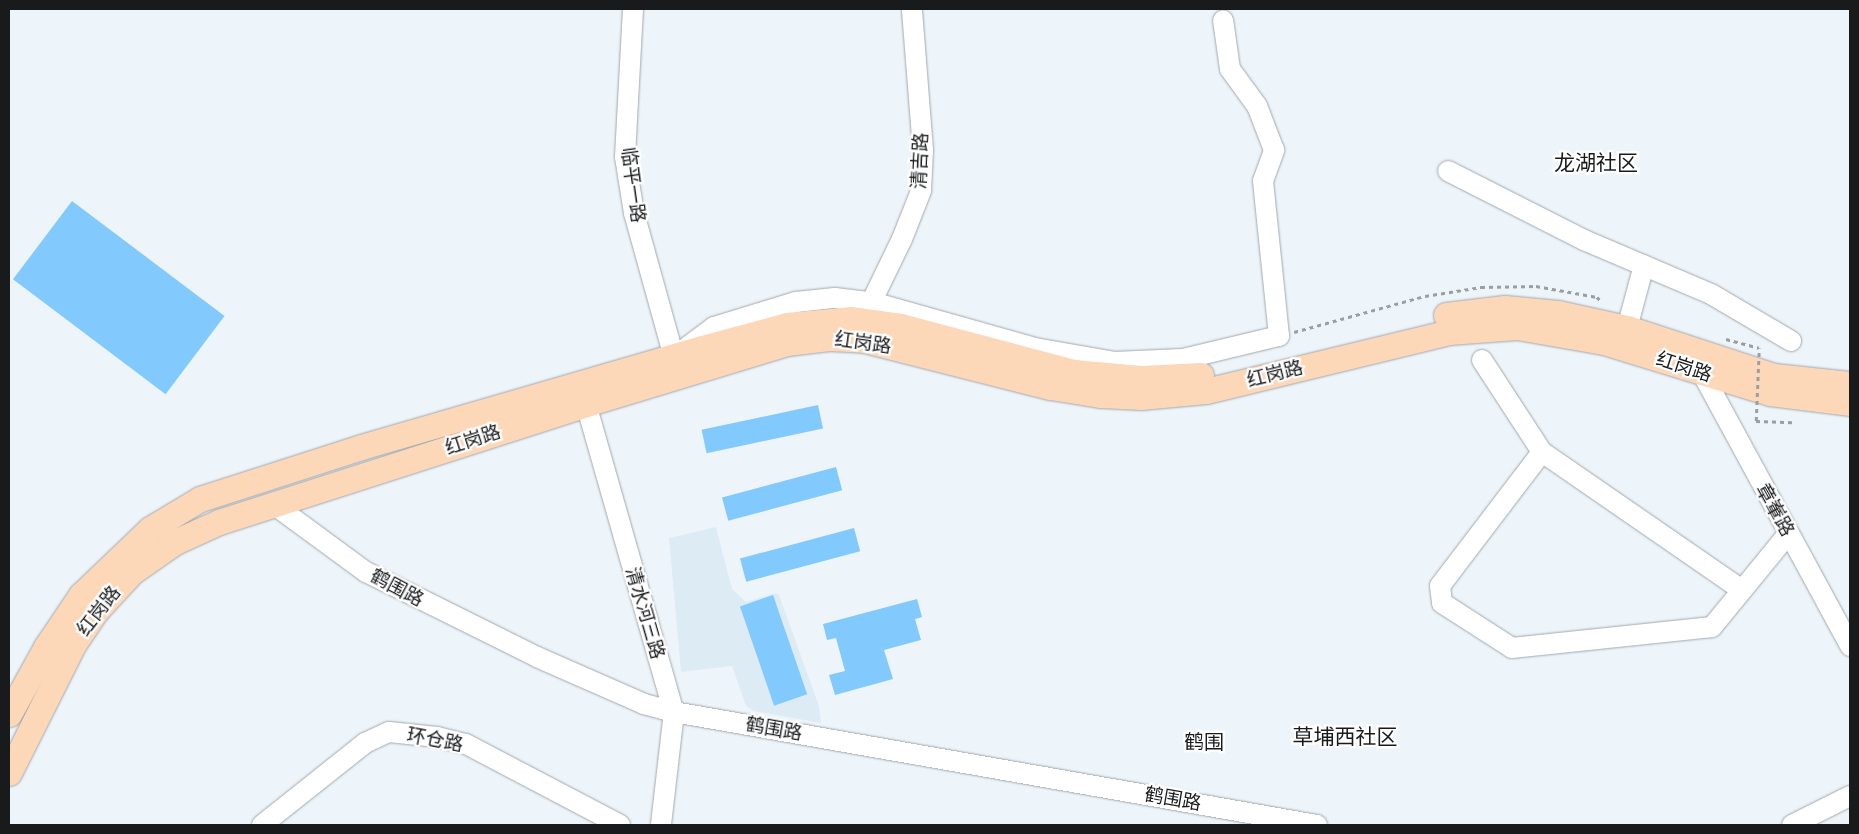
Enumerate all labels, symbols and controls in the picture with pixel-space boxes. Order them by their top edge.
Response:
street label: 清吉路 [907,132,933,190]
street label: 临平一路 [616,146,650,224]
district label: 龙湖社区 [1554,150,1638,176]
street label: 红岗路 [833,328,893,358]
street label: 红岗路 [1653,347,1715,387]
street label: 红岗路 [1245,356,1305,392]
street label: 红岗路 [442,420,504,460]
street label: 章輋路 [1751,480,1799,540]
street label: 清水河三路 [621,564,669,662]
street label: 鹤围路 [366,565,428,611]
street label: 红岗路 [72,582,126,640]
street label: 鹤围路 [744,713,804,745]
street label: 环仓路 [405,723,465,757]
district label: 草埔西社区 [1293,724,1397,750]
district label: 鹤围 [1184,730,1224,754]
street label: 鹤围路 [1143,783,1203,815]

